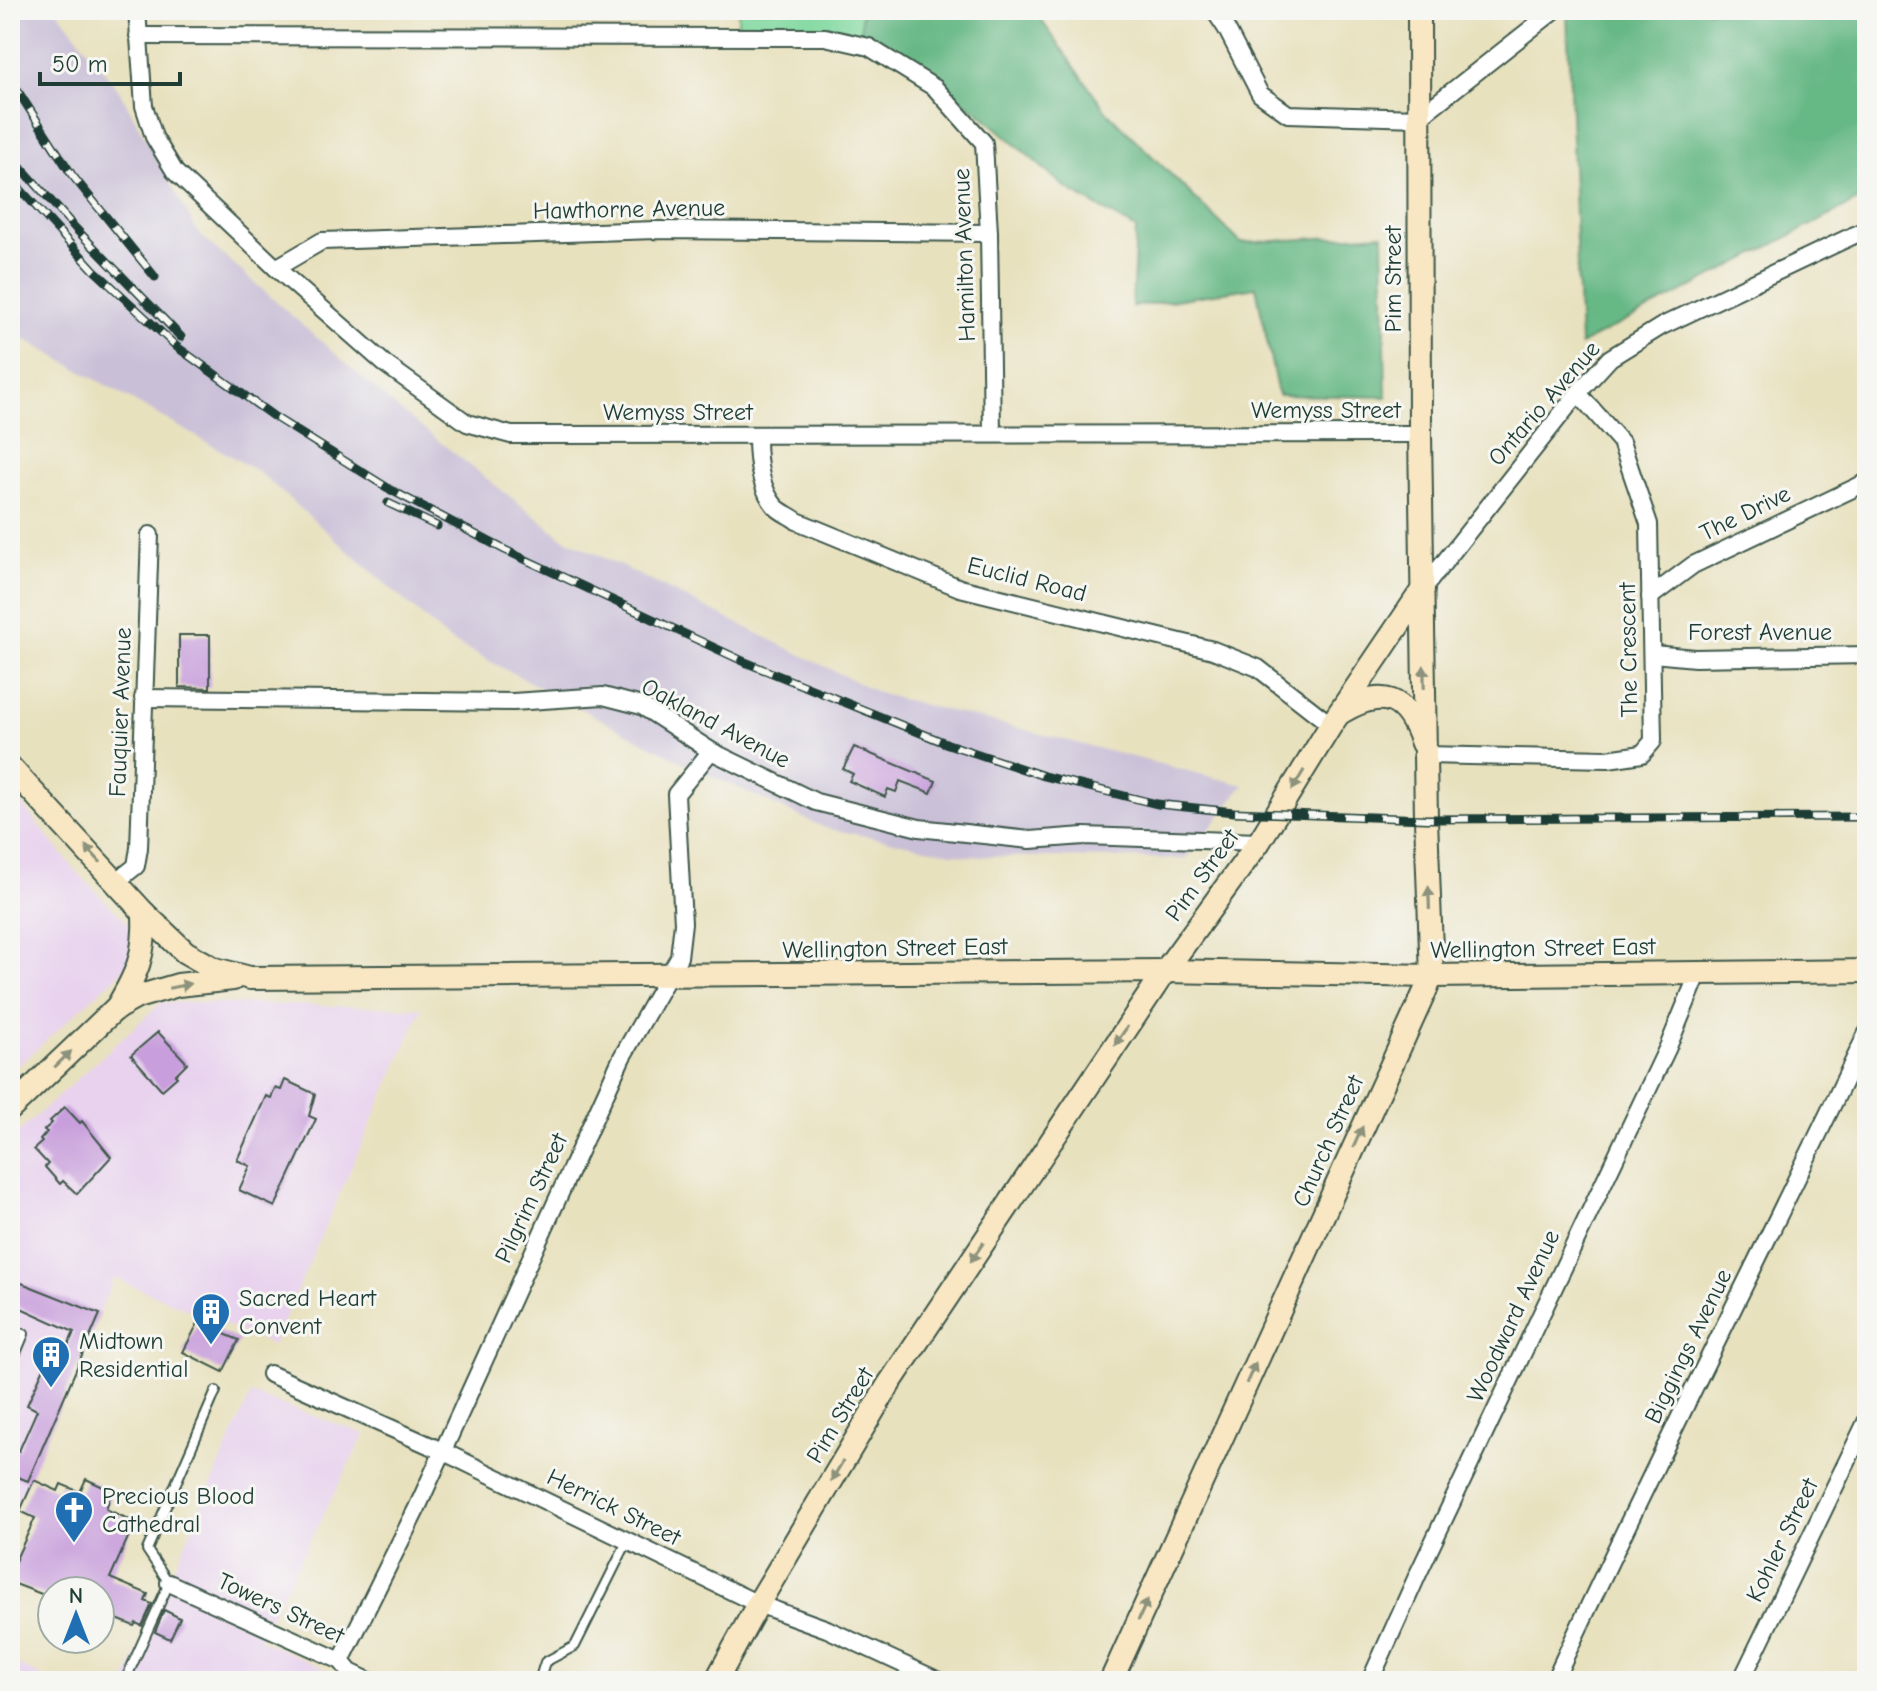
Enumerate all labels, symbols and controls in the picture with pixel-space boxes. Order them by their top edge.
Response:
scale bar [40,36,180,86]
text: 50 m [52,50,108,78]
street label: Hamilton Avenue [947,168,981,342]
street label: Hawthorne Avenue [533,193,725,225]
street label: Pim Street [1379,224,1407,332]
street label: Ontario Avenue [1482,335,1606,471]
street label: Wemyss Street [1251,396,1402,424]
street label: Wemyss Street [603,398,754,426]
street label: The Drive [1695,479,1795,547]
street label: Euclid Road [965,551,1089,607]
street label: The Crescent [1613,581,1643,718]
street label: Forest Avenue [1688,618,1832,646]
street label: Fauquier Avenue [103,627,137,797]
one-way arrow [1418,664,1431,689]
street label: Oakland Avenue [637,672,795,774]
one-way arrow [1292,769,1306,791]
street label: Pim Street [1159,823,1245,926]
one-way arrow [84,845,102,864]
one-way arrow [1422,885,1435,910]
street label: Wellington Street East [782,932,1009,964]
street label: Wellington Street East [1430,932,1657,964]
one-way arrow [168,979,193,991]
one-way arrow [1114,1025,1129,1046]
one-way arrow [53,1050,72,1068]
street label: Church Street [1286,1070,1370,1211]
one-way arrow [1352,1125,1365,1148]
street label: Pilgrim Street [489,1128,574,1267]
street label: Woodward Avenue [1461,1225,1565,1407]
one-way arrow [970,1241,985,1263]
street label: Biggings Avenue [1639,1264,1737,1428]
place label: Sacred Heart Convent [239,1284,377,1340]
building icon: Sacred Heart Convent [190,1291,232,1346]
place label: Midtown Residential [79,1327,188,1383]
building icon: Midtown Residential [30,1334,72,1389]
street label: Pim Street [800,1361,880,1468]
one-way arrow [1244,1362,1257,1385]
one-way arrow [830,1460,844,1482]
street label: Herrick Street [543,1463,686,1552]
street label: Kohler Street [1740,1473,1824,1606]
place label: Precious Blood Cathedral [102,1482,255,1538]
church icon: Precious Blood Cathedral [53,1489,95,1544]
street label: Towers Street [213,1566,350,1650]
north arrow [36,1575,116,1655]
text: N [69,1583,83,1609]
one-way arrow [1136,1598,1150,1622]

